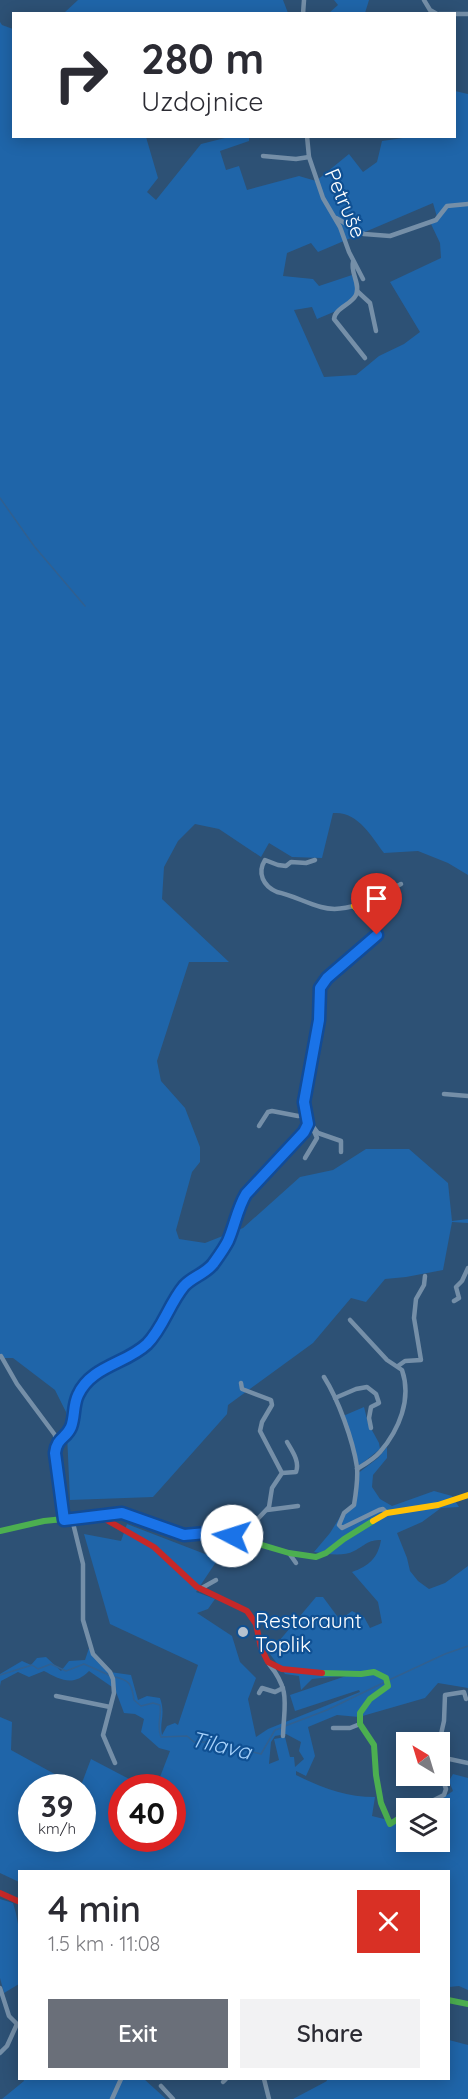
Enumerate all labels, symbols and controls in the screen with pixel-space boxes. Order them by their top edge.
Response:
text: 280 m [141,32,264,85]
icon: right [42,36,120,114]
text: Uzdojnice [141,84,264,118]
street label: Petruše [320,164,372,242]
pin [351,873,402,935]
icon: arrive [360,882,393,915]
position arrow [200,1504,264,1568]
place label: Restoraunt Toplik [255,1607,362,1657]
marker: Restoraunt Toplik [236,1625,250,1639]
water label: Tilava [188,1724,256,1766]
north arrow [396,1732,450,1786]
map controls [396,1732,450,1852]
speed limit sign: 40 [108,1774,186,1852]
text: 39 [40,1787,74,1825]
button: layers [396,1798,450,1852]
text: km/h [38,1819,76,1838]
text: 4 min [48,1886,141,1931]
button: close [357,1890,420,1953]
text: 1.5 km · 11:08 [48,1931,160,1956]
button: Exit [48,1999,228,2068]
button: Share [240,1999,420,2068]

